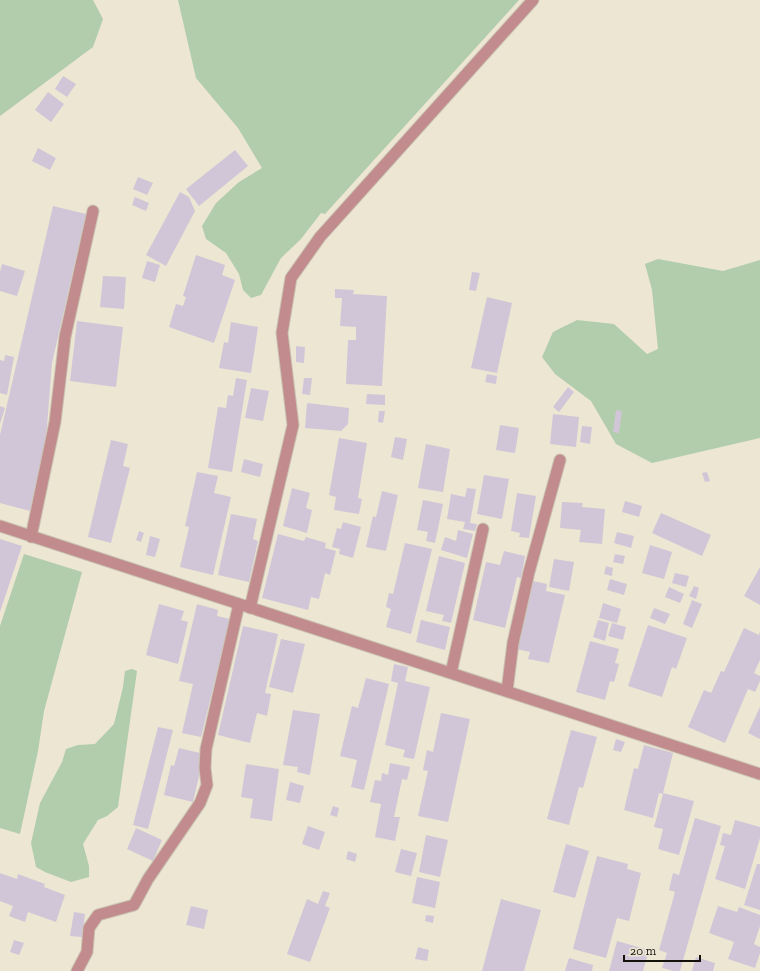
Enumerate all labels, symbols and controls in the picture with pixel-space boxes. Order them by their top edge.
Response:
scale bar [624,937,700,963]
text: 20 m [630,944,657,958]

